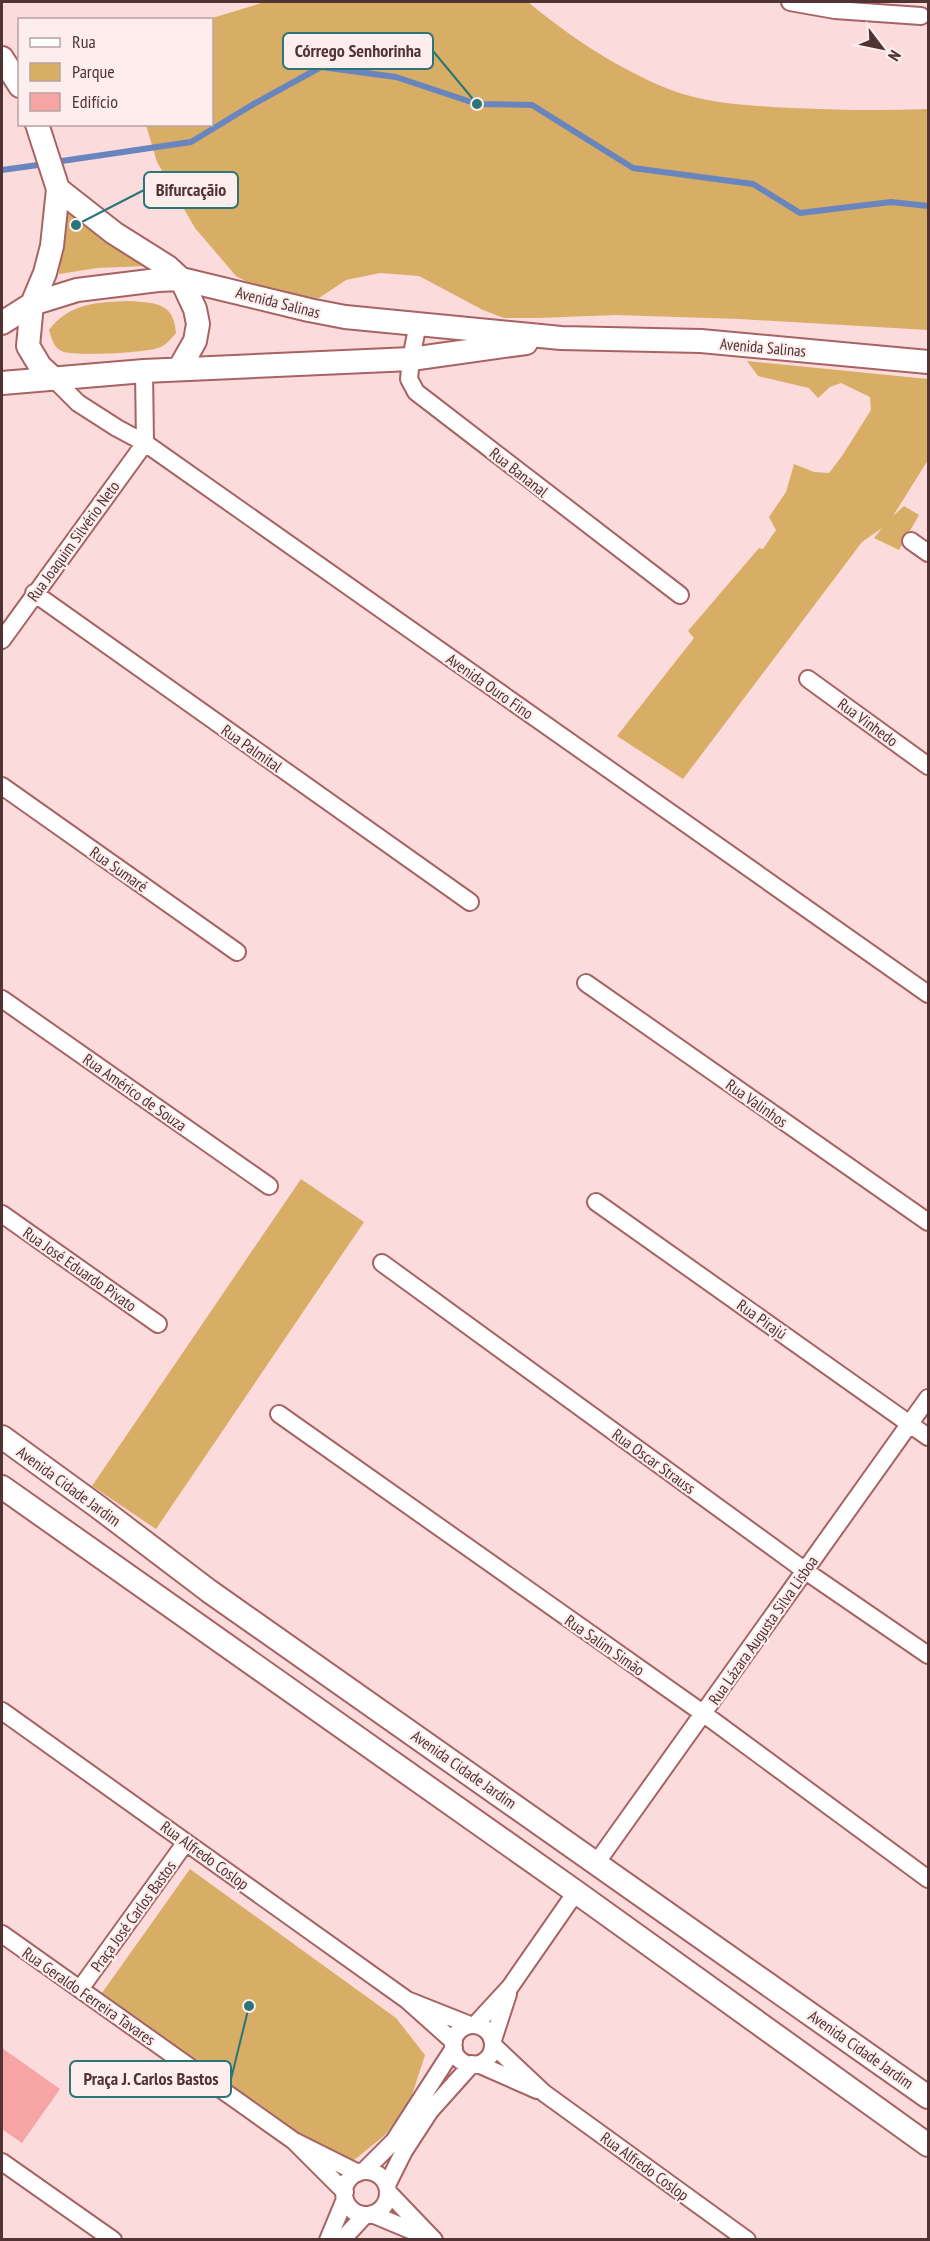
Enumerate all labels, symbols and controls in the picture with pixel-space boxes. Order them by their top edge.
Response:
legend [18,18,213,126]
north arrow [852,18,912,78]
text: Rua [72,30,96,53]
callout: Córrego Senhorinha [283,33,433,69]
text: Córrego Senhorinha [295,39,421,62]
text: N [884,47,905,65]
text: Parque [72,60,115,83]
text: Edifício [72,90,118,113]
callout: Bifurcaçãio [144,172,238,208]
text: Bifurcaçãio [156,178,226,201]
street label: Avenida Salinas [234,282,322,322]
street label: Avenida Salinas [719,333,807,361]
street label: Rua Bananal [486,443,553,501]
street label: Rua Joaquim Silvério Neto [23,477,124,605]
street label: Avenida Ouro Fino [443,649,537,723]
street label: Rua Vinhedo [834,694,902,751]
street label: Rua Palmital [218,720,287,776]
street label: Rua Sumaré [86,842,152,896]
street label: Rua Américo de Souza [79,1049,191,1135]
street label: Rua Valinhos [722,1075,792,1131]
street label: Rua José Eduardo Pivato [19,1222,141,1316]
street label: Rua Pirajú [733,1295,791,1343]
street label: Rua Oscar Strauss [608,1424,700,1498]
street label: Avenida Cidade Jardim [13,1442,125,1530]
street label: Rua Lázara Augusta Silva Lisboa [704,1552,822,1708]
street label: Rua Salim Simão [561,1610,649,1680]
street label: Avenida Cidade Jardim [408,1725,520,1813]
street label: Rua Alfredo Coslop [157,1816,253,1894]
street label: Praça José Carlos Bastos [86,1857,180,1975]
street label: Rua Geraldo Ferreira Tavares [19,1943,159,2049]
street label: Avenida Cidade Jardim [805,2005,917,2093]
callout: Praça J. Carlos Bastos [70,2061,231,2097]
text: Praça J. Carlos Bastos [84,2067,218,2090]
street label: Rua Alfredo Coslop [597,2127,693,2205]

